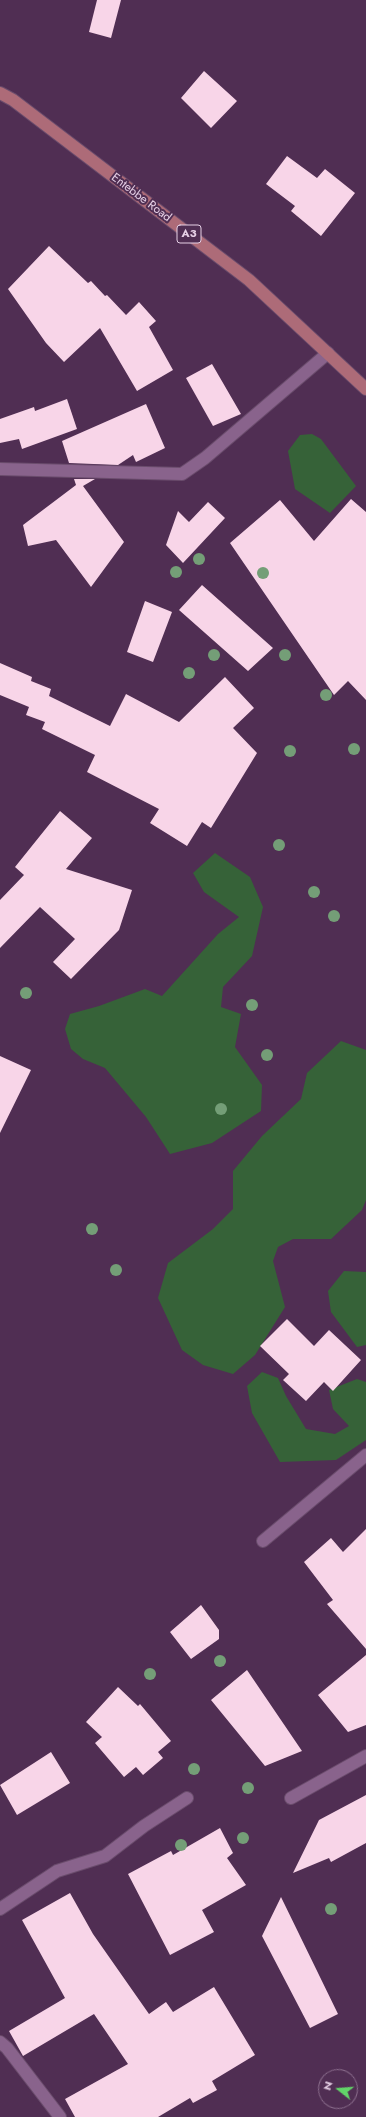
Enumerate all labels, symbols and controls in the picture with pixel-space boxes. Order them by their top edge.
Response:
street label: Entebbe Road [108,171,174,225]
road number: A3 [177,225,201,243]
north arrow [318,2069,358,2109]
text: N [319,2079,336,2092]

